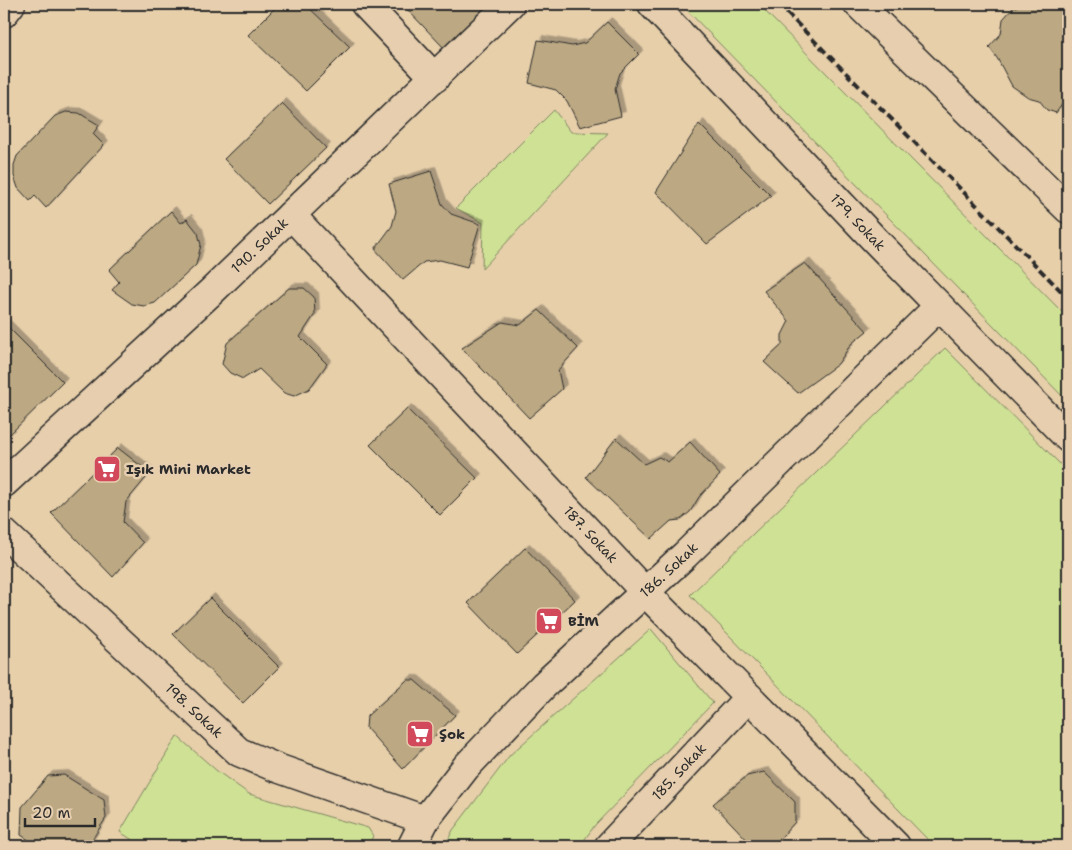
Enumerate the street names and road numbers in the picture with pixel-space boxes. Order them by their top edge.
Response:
street label: 179. Sokak [827,190,889,255]
street label: 190. Sokak [227,214,292,277]
street label: 187. Sokak [560,502,622,567]
street label: 186. Sokak [636,538,702,601]
street label: 198. Sokak [161,679,227,742]
street label: 185. Sokak [648,739,710,804]

